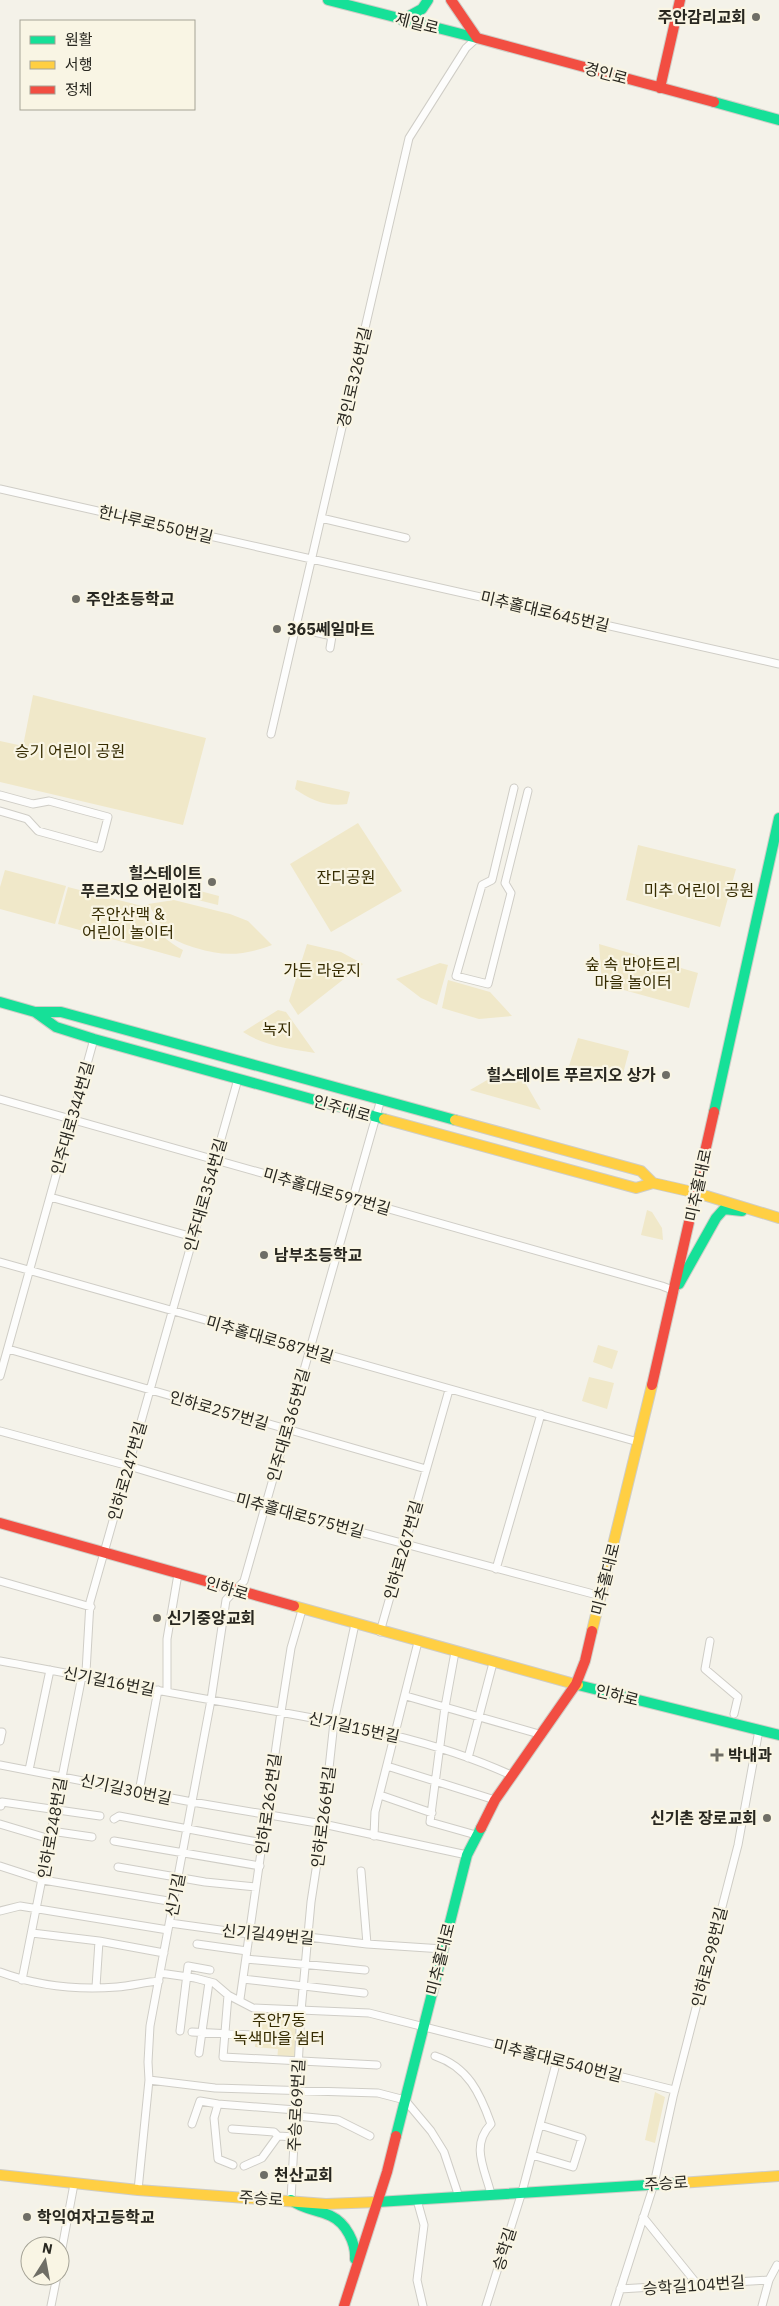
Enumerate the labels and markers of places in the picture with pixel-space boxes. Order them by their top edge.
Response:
place label: 주안감리교회 [658,7,746,27]
marker: 주안감리교회 [750,11,762,23]
place label: 주안초등학교 [86,589,175,609]
marker: 주안초등학교 [70,593,82,605]
place label: 365쎄일마트 [287,619,375,639]
marker: 365쎄일마트 [271,623,283,635]
place label: 힐스테이트 푸르지오 어린이집 [80,863,202,901]
marker: 힐스테이트 푸르지오 어린이집 [206,876,218,888]
place label: 힐스테이트 푸르지오 상가 [487,1065,656,1085]
marker: 힐스테이트 푸르지오 상가 [660,1069,672,1081]
place label: 남부초등학교 [274,1245,363,1265]
marker: 남부초등학교 [258,1249,270,1261]
place label: 신기중앙교회 [167,1608,255,1628]
marker: 신기중앙교회 [151,1612,163,1624]
place label: 박내과 [728,1745,772,1765]
marker: 박내과 [710,1748,724,1762]
place label: 신기촌 장로교회 [650,1808,757,1828]
marker: 신기촌 장로교회 [761,1812,773,1824]
place label: 천산교회 [274,2165,333,2185]
marker: 천산교회 [258,2169,270,2181]
place label: 학익여자고등학교 [37,2207,155,2227]
marker: 학익여자고등학교 [21,2211,33,2223]

